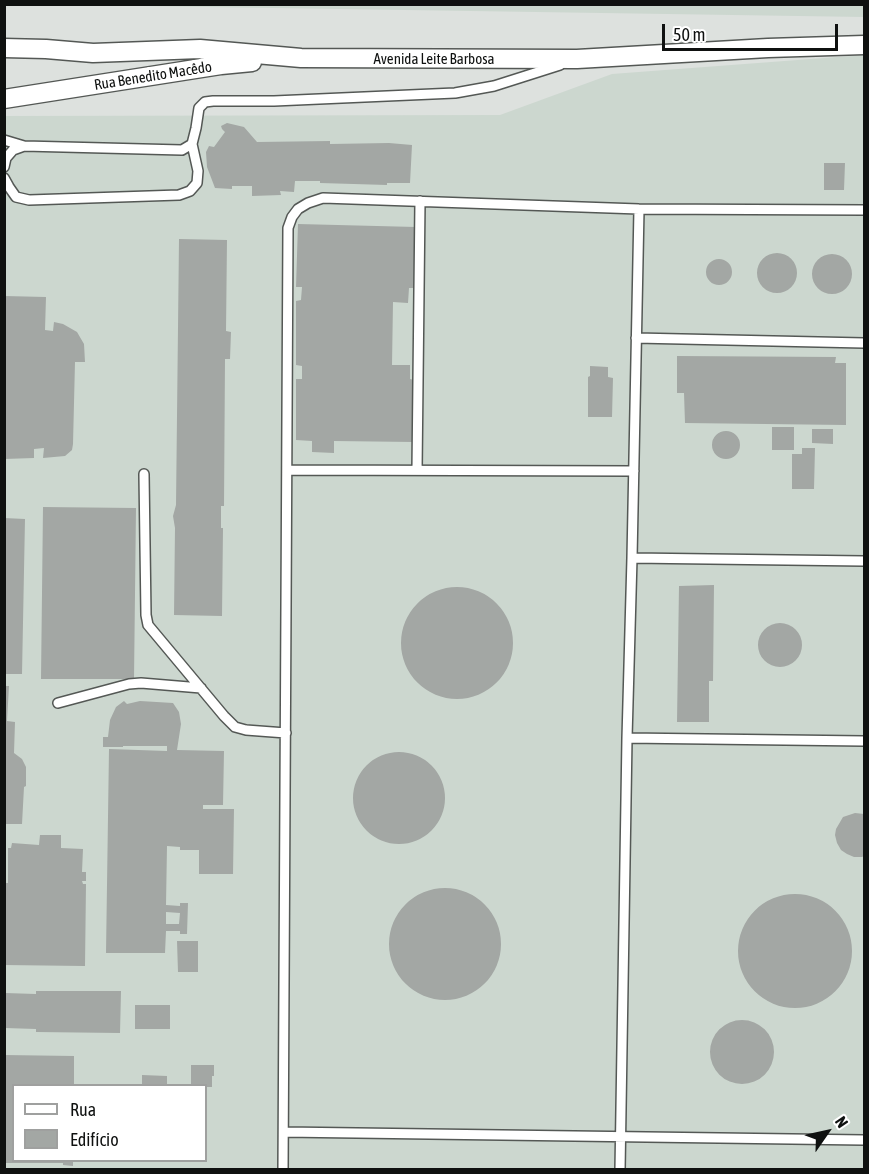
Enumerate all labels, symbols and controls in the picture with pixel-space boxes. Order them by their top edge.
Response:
scale bar [665,12,840,50]
text: 50 m [673,24,705,45]
street label: Avenida Leite Barbosa [373,50,495,68]
street label: Rua Benedito Macêdo [93,58,213,94]
legend [12,1084,207,1162]
text: Rua [70,1099,96,1120]
north arrow [797,1102,857,1162]
text: N [832,1113,852,1131]
text: Edifício [70,1129,119,1150]

